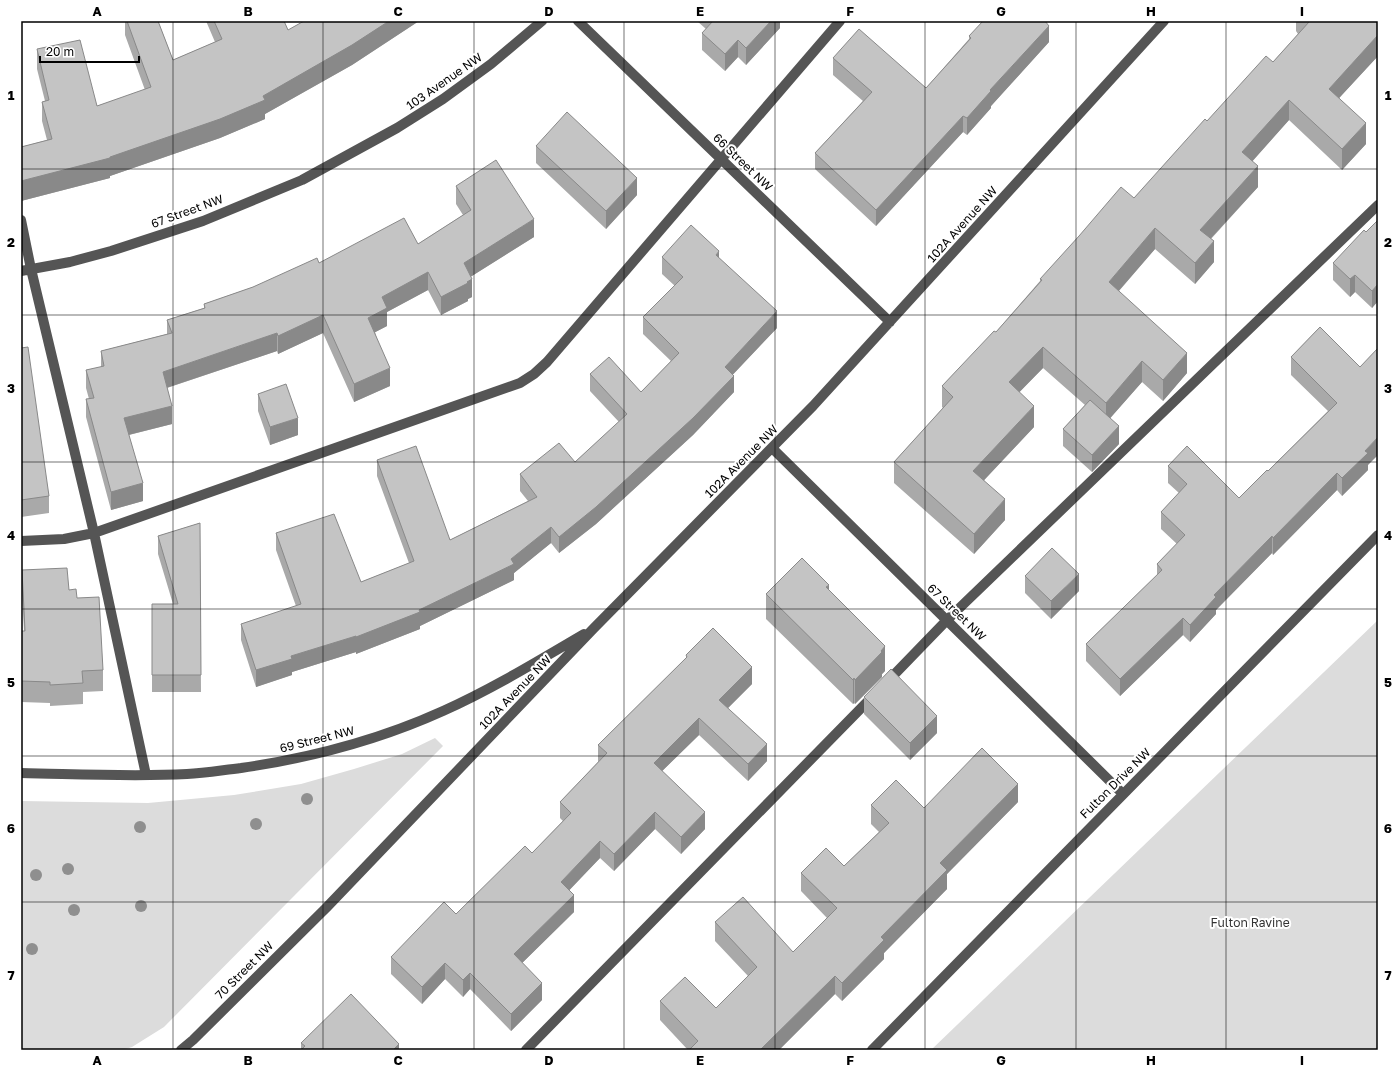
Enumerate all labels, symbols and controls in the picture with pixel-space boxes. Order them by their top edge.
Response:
text: A [92,3,102,19]
text: B [243,3,253,19]
text: C [393,3,403,19]
text: D [544,3,554,19]
text: E [696,3,704,19]
text: F [846,3,854,19]
text: G [996,3,1006,19]
text: H [1146,3,1156,19]
text: I [1300,3,1304,19]
scale bar [40,38,139,64]
text: 20 m [46,44,74,59]
street label: 103 Avenue NW [403,49,485,113]
text: 1 [8,87,15,103]
text: 1 [1385,87,1392,103]
street label: 66 Street NW [710,130,776,194]
street label: 102A Avenue NW [924,182,1000,265]
street label: 67 Street NW [149,191,226,231]
text: 2 [7,234,15,250]
text: 2 [1384,234,1392,250]
text: 3 [7,380,15,396]
text: 3 [1384,380,1392,396]
street label: 102A Avenue NW [701,421,781,501]
text: 4 [7,527,15,543]
text: 4 [1384,527,1392,543]
street label: 67 Street NW [925,580,990,644]
street label: 102A Avenue NW [476,651,555,732]
text: 5 [7,674,15,690]
text: 5 [1384,674,1392,690]
street label: 69 Street NW [278,722,356,756]
street label: Fulton Drive NW [1077,744,1154,821]
text: 6 [7,820,15,836]
text: 6 [1384,820,1392,836]
park label: Fulton Ravine [1210,915,1290,930]
street label: 70 Street NW [212,938,276,1002]
text: 7 [7,967,15,983]
text: 7 [1384,967,1392,983]
text: A [92,1052,102,1068]
text: B [243,1052,253,1068]
text: C [393,1052,403,1068]
text: D [544,1052,554,1068]
text: E [696,1052,704,1068]
text: F [846,1052,854,1068]
text: G [996,1052,1006,1068]
text: H [1146,1052,1156,1068]
text: I [1300,1052,1304,1068]

